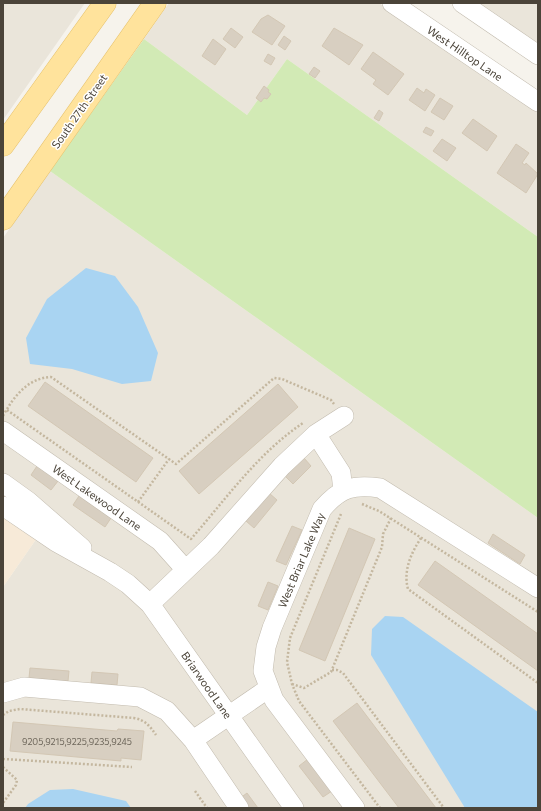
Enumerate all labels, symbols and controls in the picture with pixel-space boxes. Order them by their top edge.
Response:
street label: West Hilltop Lane [425,23,505,83]
street label: South 27th Street [48,71,110,151]
street label: West Lakewood Lane [50,461,144,533]
street label: West Briar Lake Way [275,510,327,610]
street label: Briarwood Lane [179,649,235,721]
house number: 9205,9215,9225,9235,9245 [22,736,132,747]

